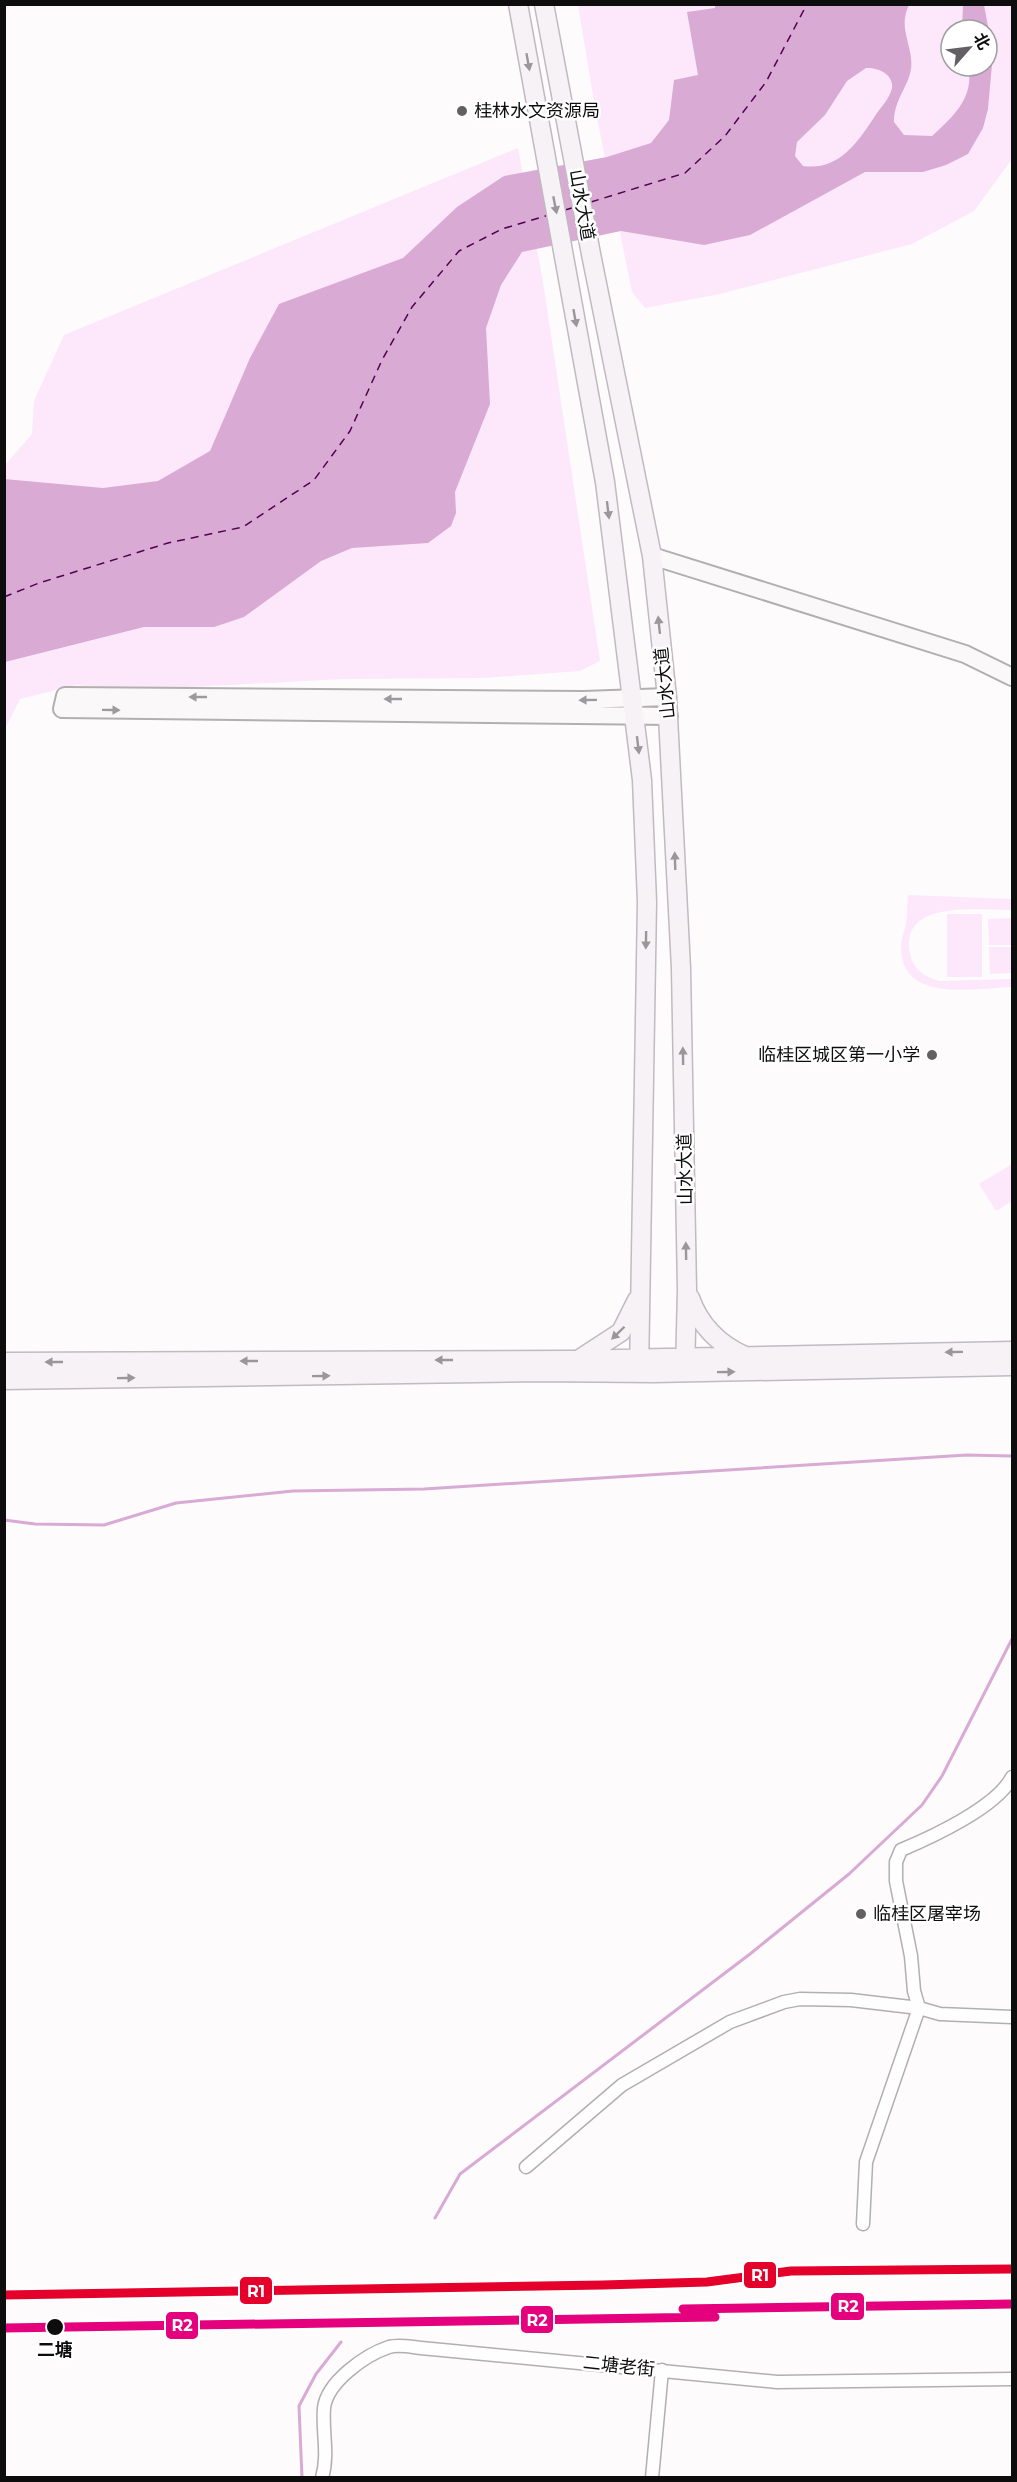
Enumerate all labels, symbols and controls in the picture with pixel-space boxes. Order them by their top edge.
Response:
north arrow [939,18,999,78]
text: 北 [970,30,994,53]
one-way arrow [524,53,533,72]
place label: 桂林水文资源局 [474,100,600,122]
marker: 桂林水文资源局 [455,104,469,118]
street label: 山水大道 [565,168,599,242]
one-way arrow [551,196,560,215]
one-way arrow [571,309,580,328]
one-way arrow [604,501,613,520]
one-way arrow [654,615,664,634]
street label: 山水大道 [650,646,680,720]
one-way arrow [188,692,207,702]
one-way arrow [383,694,402,704]
one-way arrow [578,695,597,705]
one-way arrow [101,705,120,714]
one-way arrow [633,736,643,755]
one-way arrow [671,852,680,871]
one-way arrow [641,930,651,949]
place label: 临桂区城区第一小学 [758,1044,920,1066]
one-way arrow [678,1047,687,1066]
marker: 临桂区城区第一小学 [925,1048,939,1062]
street label: 山水大道 [673,1133,697,1205]
one-way arrow [682,1242,691,1261]
one-way arrow [610,1326,625,1340]
one-way arrow [945,1347,964,1356]
one-way arrow [435,1355,454,1365]
one-way arrow [240,1356,259,1366]
one-way arrow [45,1357,64,1367]
one-way arrow [716,1367,735,1376]
one-way arrow [311,1371,330,1381]
one-way arrow [116,1373,135,1382]
place label: 临桂区屠宰场 [873,1903,981,1925]
marker: 临桂区屠宰场 [854,1907,868,1921]
line badge: R1 [743,2261,777,2289]
text: R1 [751,2266,769,2285]
line badge: R1 [239,2276,273,2305]
text: R1 [247,2282,265,2301]
line badge: R2 [830,2292,865,2321]
text: R2 [837,2297,859,2316]
line badge: R2 [520,2305,554,2334]
line badge: R2 [165,2311,199,2340]
text: R2 [526,2311,548,2330]
text: R2 [171,2316,193,2335]
marker: 二塘 [45,2317,65,2337]
place label: 二塘 [37,2339,73,2361]
street label: 二塘老街 [582,2351,656,2381]

